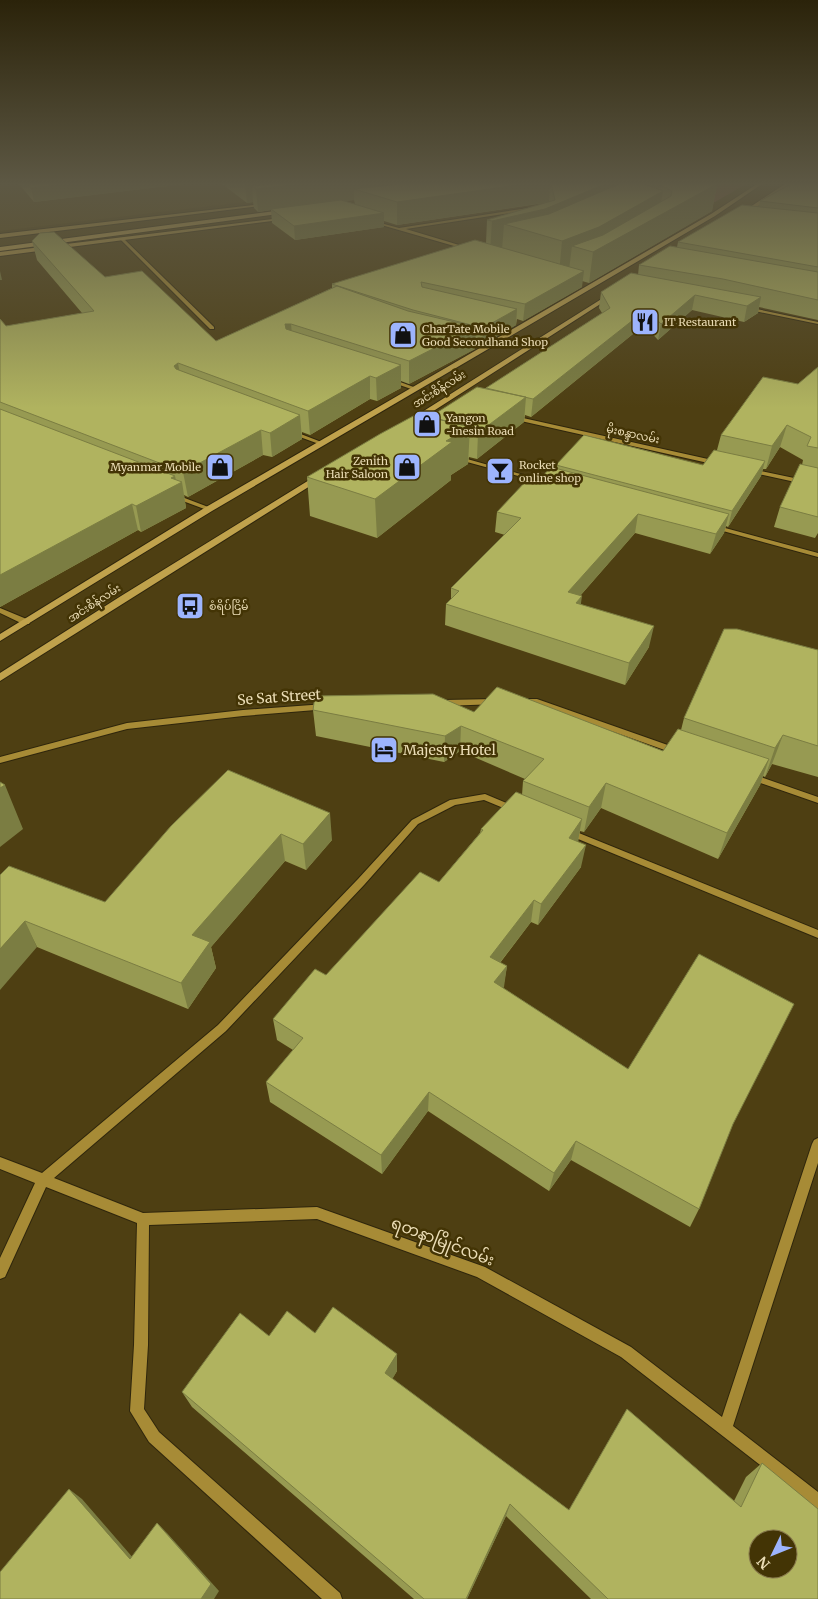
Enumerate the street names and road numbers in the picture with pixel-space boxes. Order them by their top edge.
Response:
street label: အင်းစိန်လမ်း [410,367,469,413]
street label: မိုးစန္ဒာလမ်း [605,422,661,449]
street label: အင်းစိန်လမ်း [65,581,124,627]
street label: Se Sat Street [237,685,322,709]
street label: ရတနာမြိုင်လမ်း [387,1211,498,1274]

